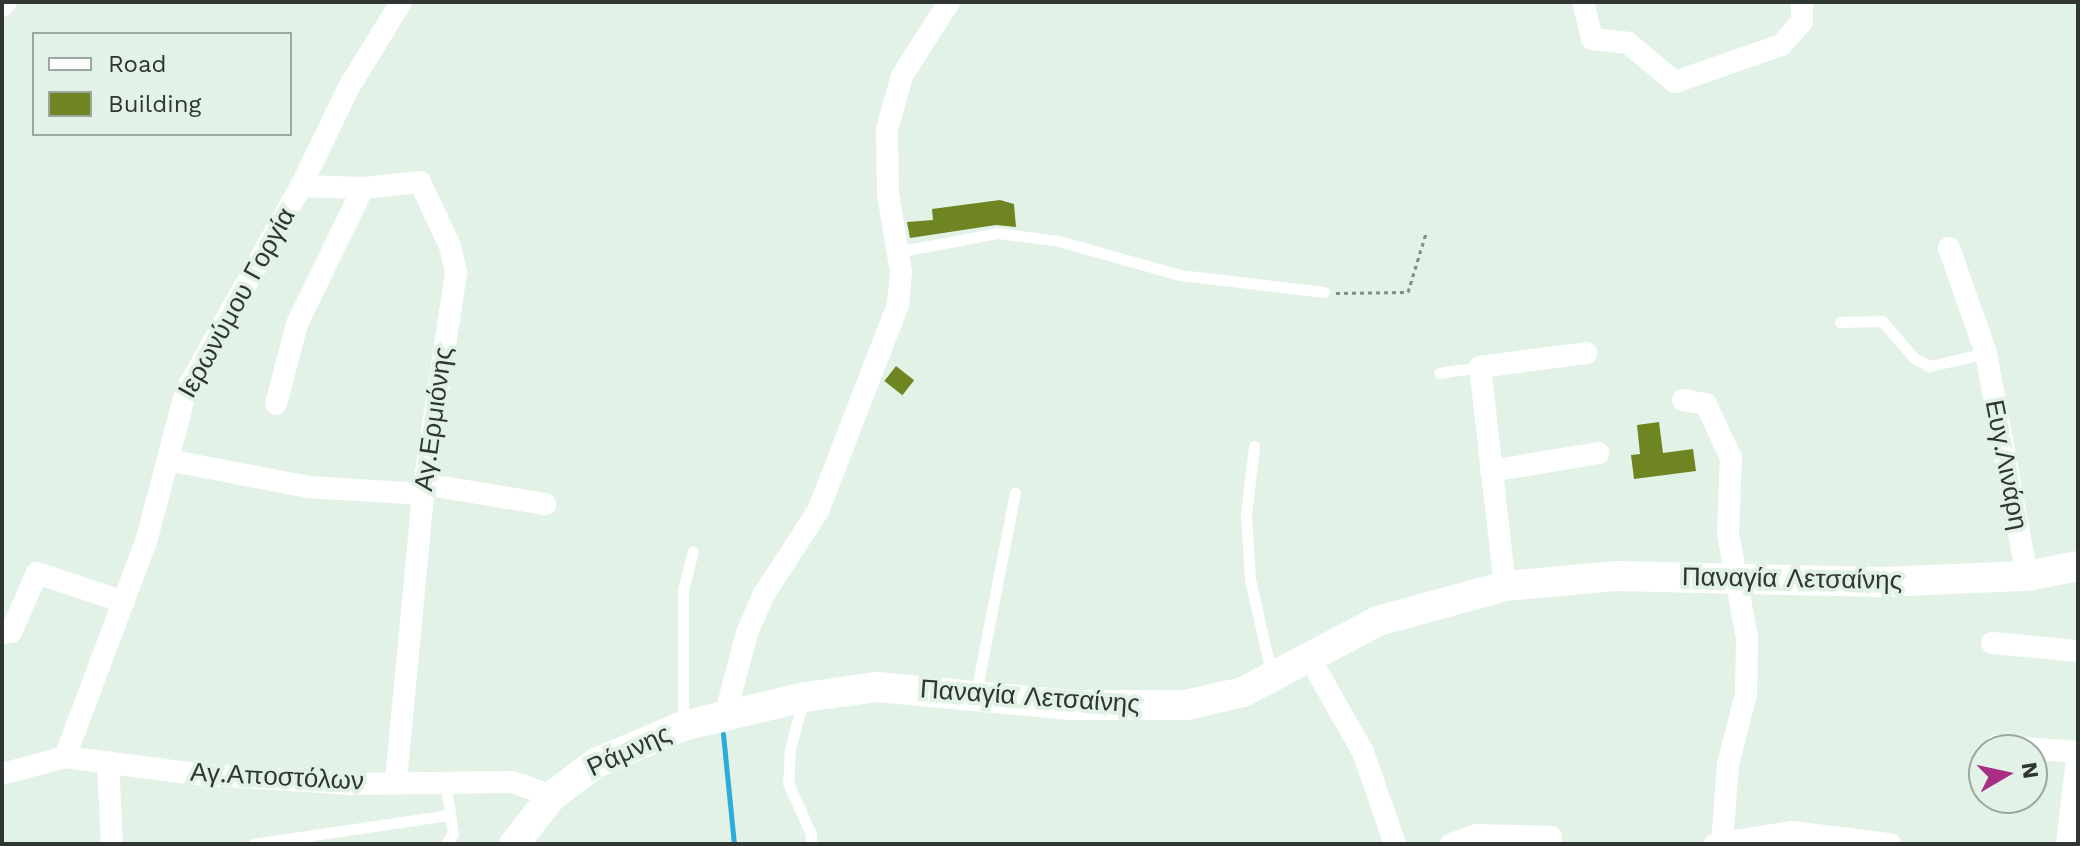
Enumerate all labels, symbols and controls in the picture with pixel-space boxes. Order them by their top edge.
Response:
legend [32,32,292,136]
text: Road [108,50,167,78]
text: Building [108,90,201,118]
street label: Ιερωνύμου Γοργία [172,203,302,403]
street label: Αγ.Ερμιόνης [408,345,460,493]
street label: Ευγ.Λινάρη [1978,397,2034,533]
street label: Παναγία Λετσαίνης [1682,561,1902,597]
street label: Παναγία Λετσαίνης [919,674,1141,720]
street label: Ράμνης [582,718,676,784]
north arrow [1968,734,2048,814]
street label: Αγ.Αποστόλων [189,757,365,797]
text: N [2017,760,2044,780]

